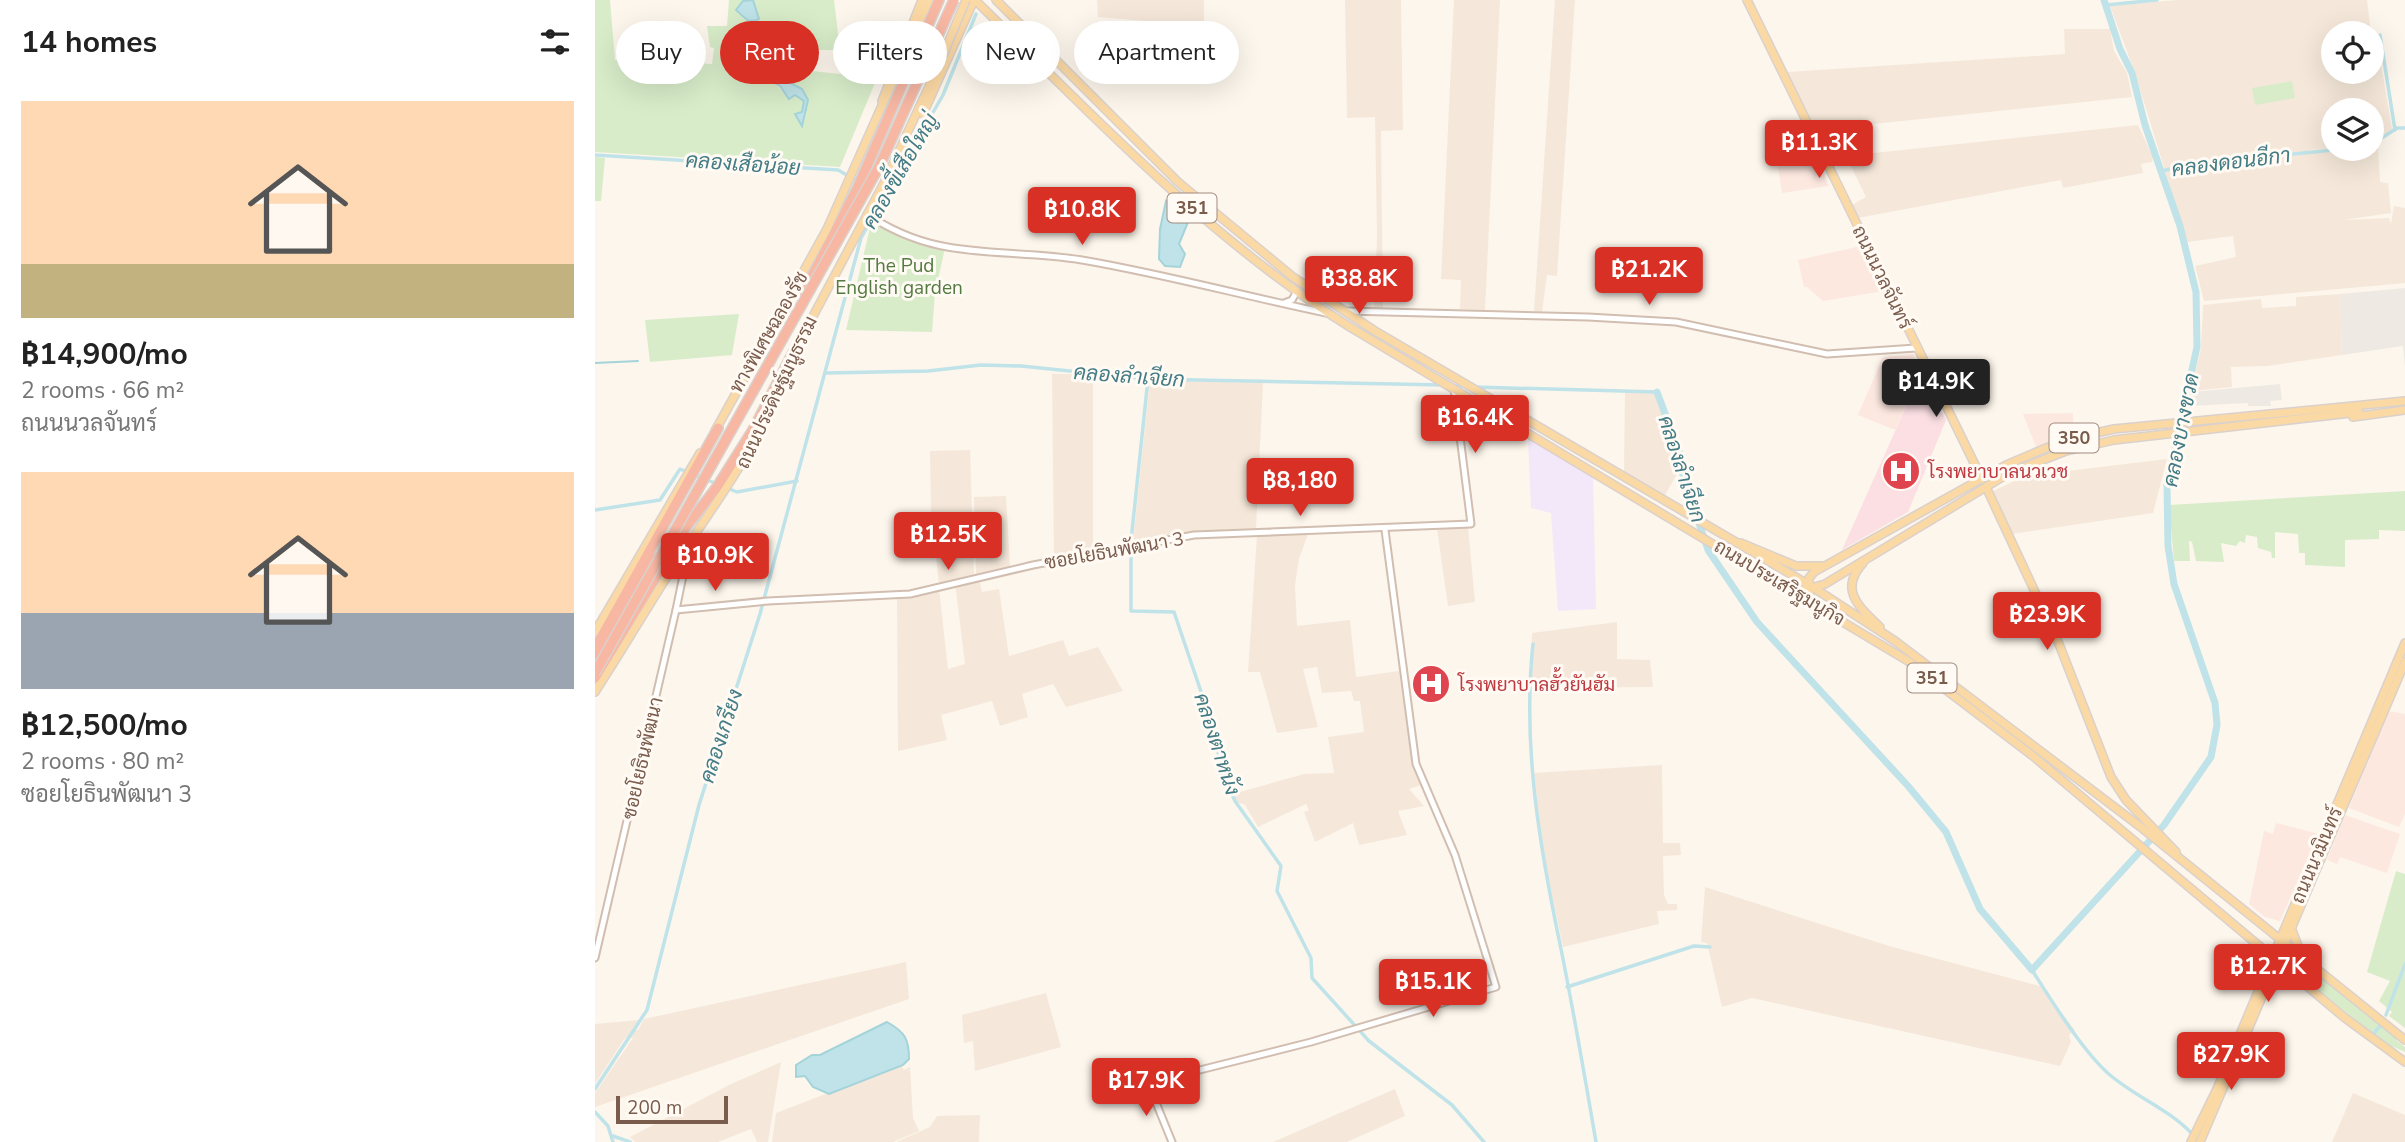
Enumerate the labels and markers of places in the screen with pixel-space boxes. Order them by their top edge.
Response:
pin: ฿11.3K [1762,120,1876,180]
pin: ฿10.8K [1025,188,1139,247]
pin: ฿21.2K [1592,247,1706,307]
pin: ฿38.8K [1302,256,1416,316]
pin: ฿14.9K [1879,360,1993,419]
pin: ฿16.4K [1418,396,1532,455]
hospital icon: โรงพยาบาลนวเวช [1880,450,1922,492]
pin: ฿8,180 [1243,458,1357,518]
place label: โรงพยาบาลนวเวช [1927,459,2068,485]
pin: ฿12.5K [891,512,1005,572]
pin: ฿10.9K [658,534,772,593]
pin: ฿23.9K [1990,592,2104,652]
hospital icon: โรงพยาบาลฮั้วยันฮัม [1410,663,1452,705]
place label: โรงพยาบาลฮั้วยันฮัม [1457,667,1615,698]
pin: ฿12.7K [2211,944,2325,1004]
pin: ฿15.1K [1376,960,1490,1019]
pin: ฿27.9K [2174,1032,2288,1092]
pin: ฿17.9K [1089,1058,1203,1118]

